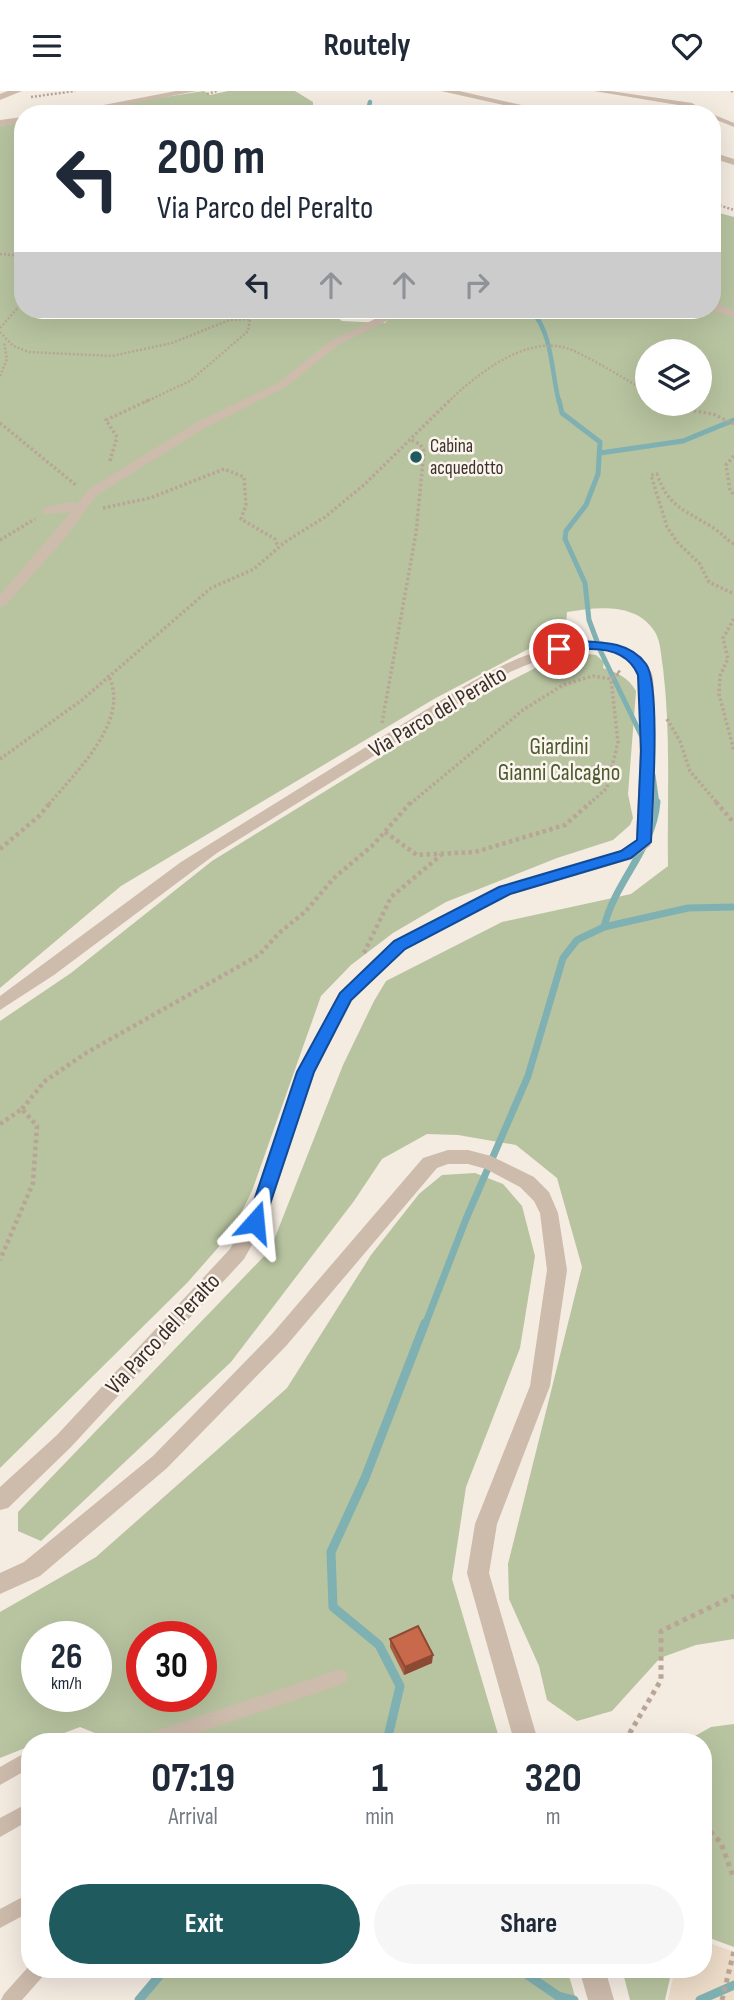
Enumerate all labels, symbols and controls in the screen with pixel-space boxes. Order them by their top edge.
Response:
text: Routely [323,26,411,65]
icon: menu [28,27,66,65]
icon: heart [668,27,706,65]
text: 200 m [157,129,265,188]
icon: left [42,133,133,224]
text: Via Parco del Peralto [157,189,373,228]
icon: left [239,266,277,304]
icon: ahead [312,266,350,304]
icon: ahead [385,266,423,304]
icon: right [458,266,496,304]
map controls [635,339,712,416]
button: layers [635,339,712,416]
place label: Cabina acquedotto [430,435,503,480]
marker: Cabina acquedotto [408,449,424,465]
pin [529,619,589,679]
icon: arrive [540,630,578,668]
street label: Via Parco del Peralto [364,660,512,764]
park label: Giardini Gianni Calcagno [498,733,620,787]
position arrow [218,1185,292,1259]
street label: Via Parco del Peralto [100,1268,226,1400]
speed limit sign: 30 [126,1621,217,1712]
text: 26 [51,1636,82,1679]
text: km/h [51,1673,82,1694]
text: 07:19 [151,1753,235,1804]
text: 1 [372,1753,388,1804]
text: 320 [524,1753,582,1804]
text: Arrival [168,1803,218,1831]
text: min [365,1803,394,1831]
text: m [546,1803,560,1831]
button: Exit [49,1884,360,1964]
button: Share [374,1884,684,1964]

